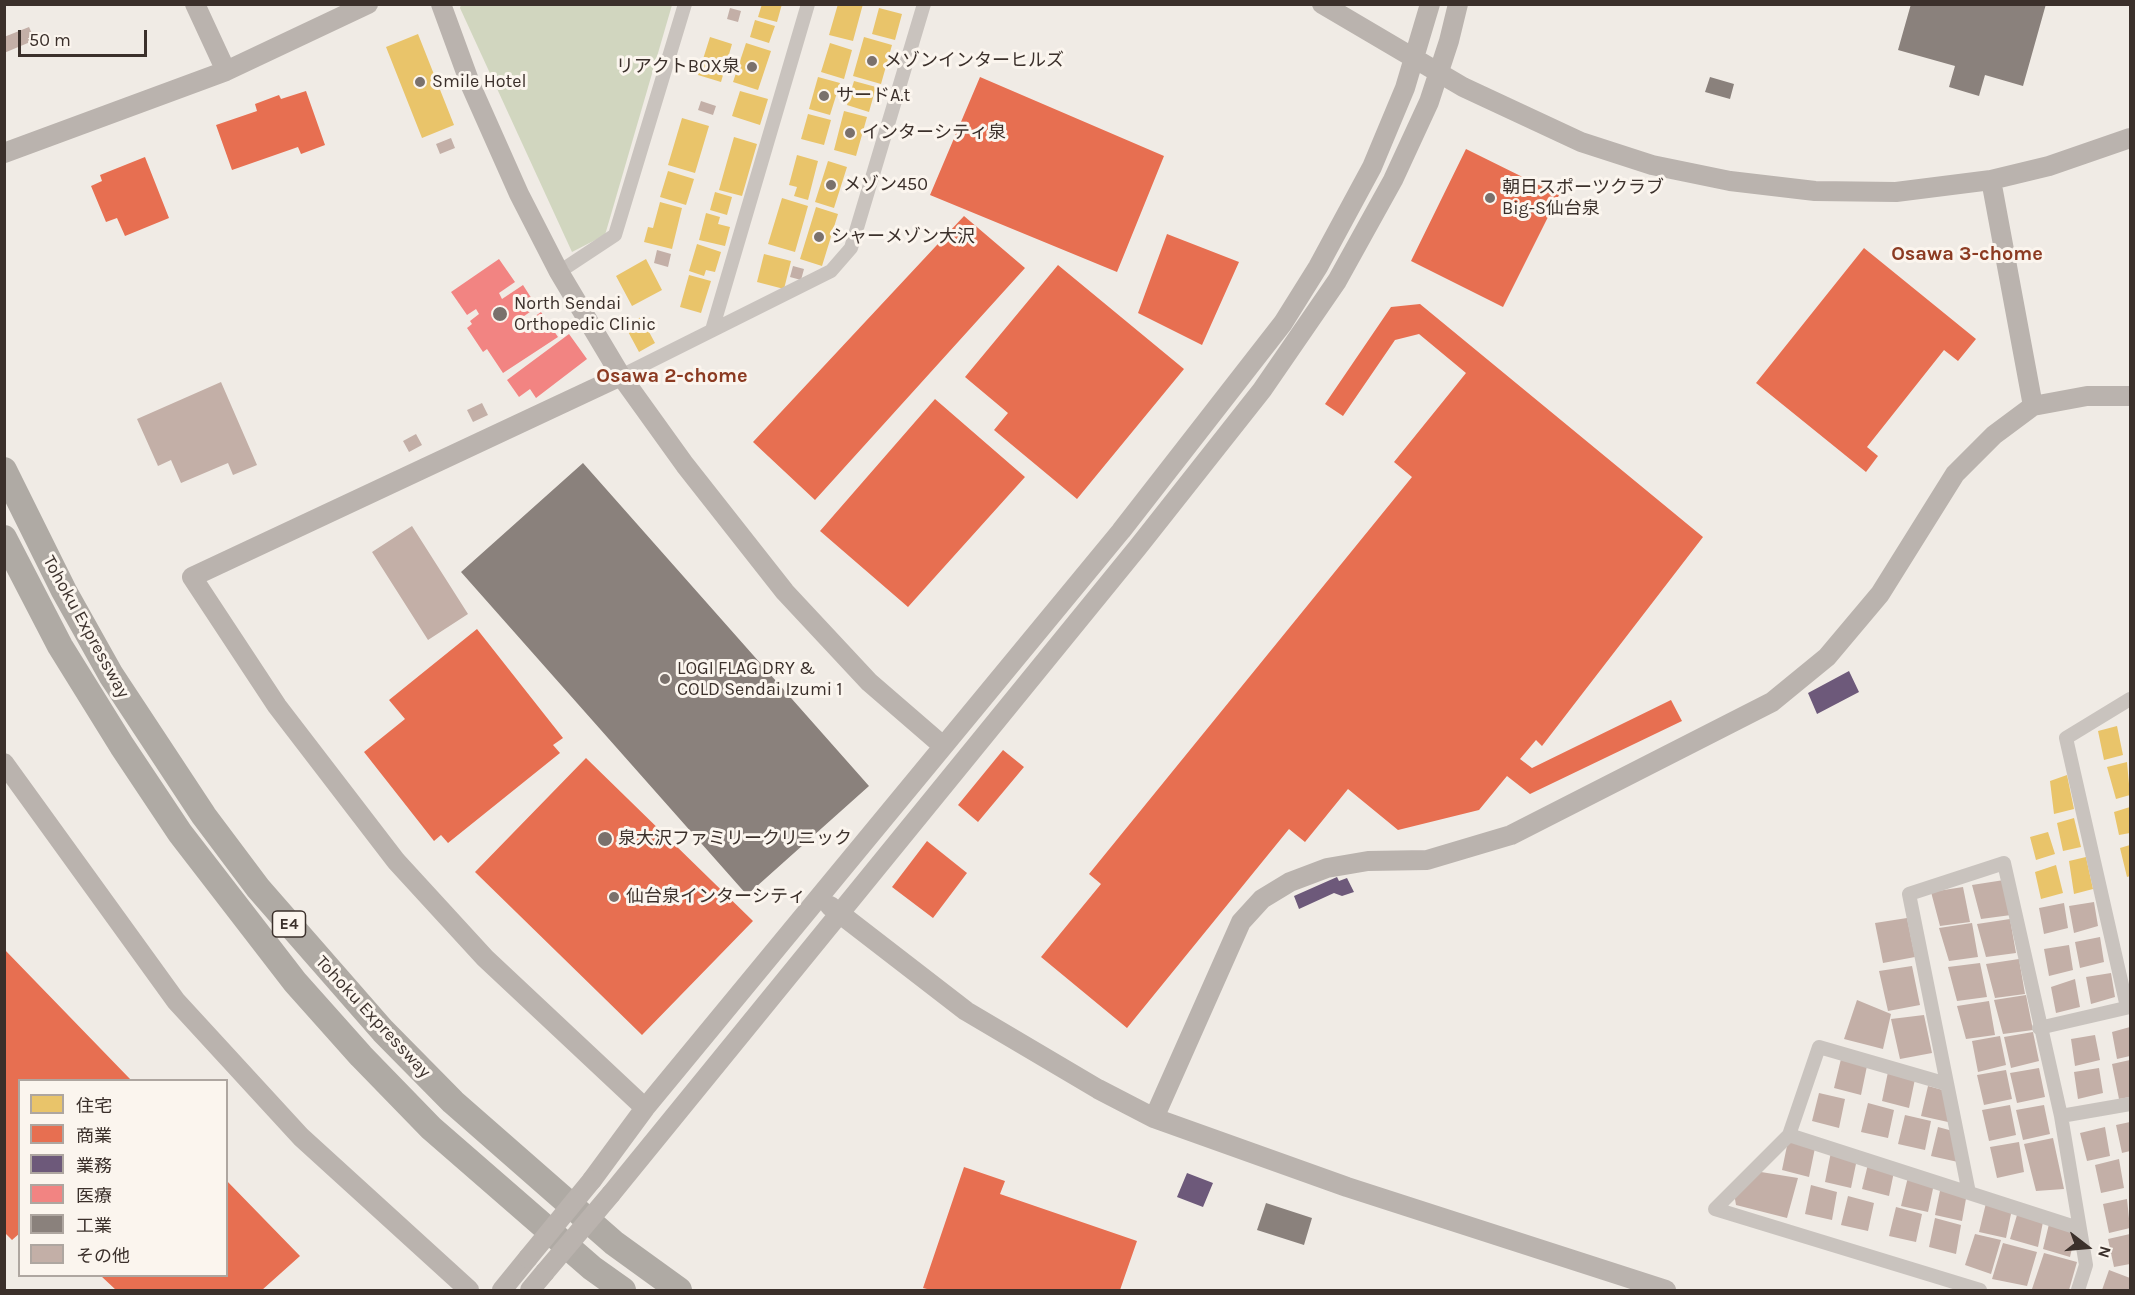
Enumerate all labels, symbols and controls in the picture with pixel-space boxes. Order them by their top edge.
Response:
scale bar [21,18,150,56]
text: 50 m [29,29,71,51]
place label: メゾンインターヒルズ [884,50,1064,72]
marker: メゾンインターヒルズ [865,54,879,68]
place label: リアクトBOX泉 [616,56,740,78]
marker: リアクトBOX泉 [745,60,759,74]
place label: Smile Hotel [432,71,527,93]
marker: Smile Hotel [413,75,427,89]
place label: サードA.t [836,85,910,107]
marker: サードA.t [817,89,831,103]
place label: インターシティ泉 [862,122,1006,144]
marker: インターシティ泉 [843,126,857,140]
place label: メゾン450 [843,174,928,196]
place label: 朝日スポーツクラブ Big-S仙台泉 [1502,177,1664,219]
marker: メゾン450 [824,178,838,192]
marker: 朝日スポーツクラブ Big-S仙台泉 [1483,191,1497,205]
place label: シャーメゾン大沢 [831,226,975,248]
marker: シャーメゾン大沢 [812,230,826,244]
district label: Osawa 3-chome [1891,242,2043,266]
place label: North Sendai Orthopedic Clinic [514,293,656,336]
marker: North Sendai Orthopedic Clinic [491,305,509,323]
district label: Osawa 2-chome [596,364,748,388]
street label: Tohoku Expressway [38,552,134,702]
place label: LOGI FLAG DRY & COLD Sendai Izumi 1 [677,658,842,700]
marker: LOGI FLAG DRY & COLD Sendai Izumi 1 [658,672,672,686]
place label: 泉大沢ファミリークリニック [618,828,852,850]
marker: 泉大沢ファミリークリニック [596,830,614,848]
place label: 仙台泉インターシティ [626,886,806,908]
marker: 仙台泉インターシティ [607,890,621,904]
road number: E4 [272,911,306,937]
street label: Tohoku Expressway [311,951,435,1083]
legend [18,1079,228,1277]
text: 住宅 [76,1095,112,1117]
text: 商業 [76,1125,112,1147]
text: 業務 [76,1155,112,1177]
text: 医療 [76,1185,112,1207]
text: 工業 [76,1215,112,1237]
north arrow [2057,1217,2117,1277]
text: N [2094,1244,2116,1260]
text: その他 [76,1245,130,1267]

